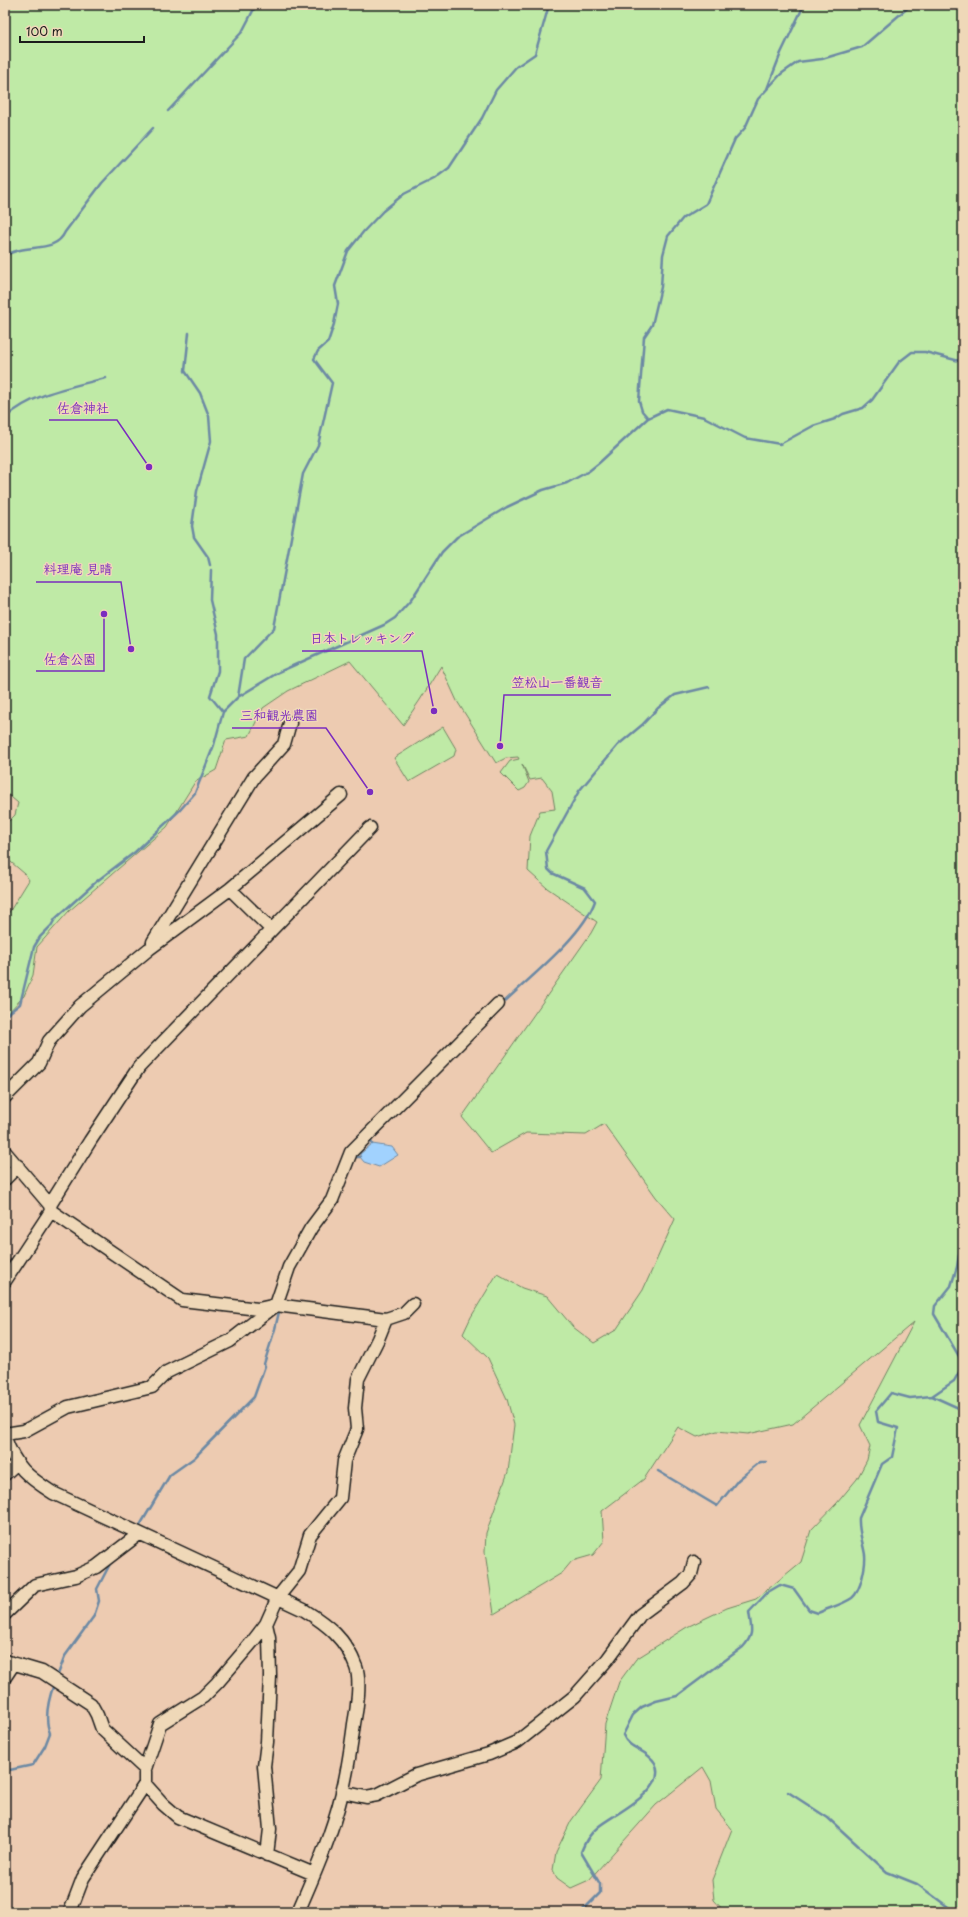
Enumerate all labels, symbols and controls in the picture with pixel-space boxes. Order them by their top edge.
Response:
scale bar [20,18,144,44]
text: 100 m [26,22,63,40]
callout: 佐倉神社 [49,395,117,420]
text: 佐倉神社 [57,398,109,417]
callout: 料理庵 見晴 [36,557,121,582]
text: 料理庵 見晴 [43,559,113,578]
callout: 日本トレッキング [302,626,422,651]
text: 日本トレッキング [310,628,414,647]
callout: 佐倉公園 [36,646,104,671]
text: 佐倉公園 [44,649,96,668]
callout: 笠松山一番観音 [504,670,611,695]
text: 笠松山一番観音 [511,672,603,691]
callout: 三和観光農園 [232,703,326,728]
text: 三和観光農園 [240,705,318,724]

